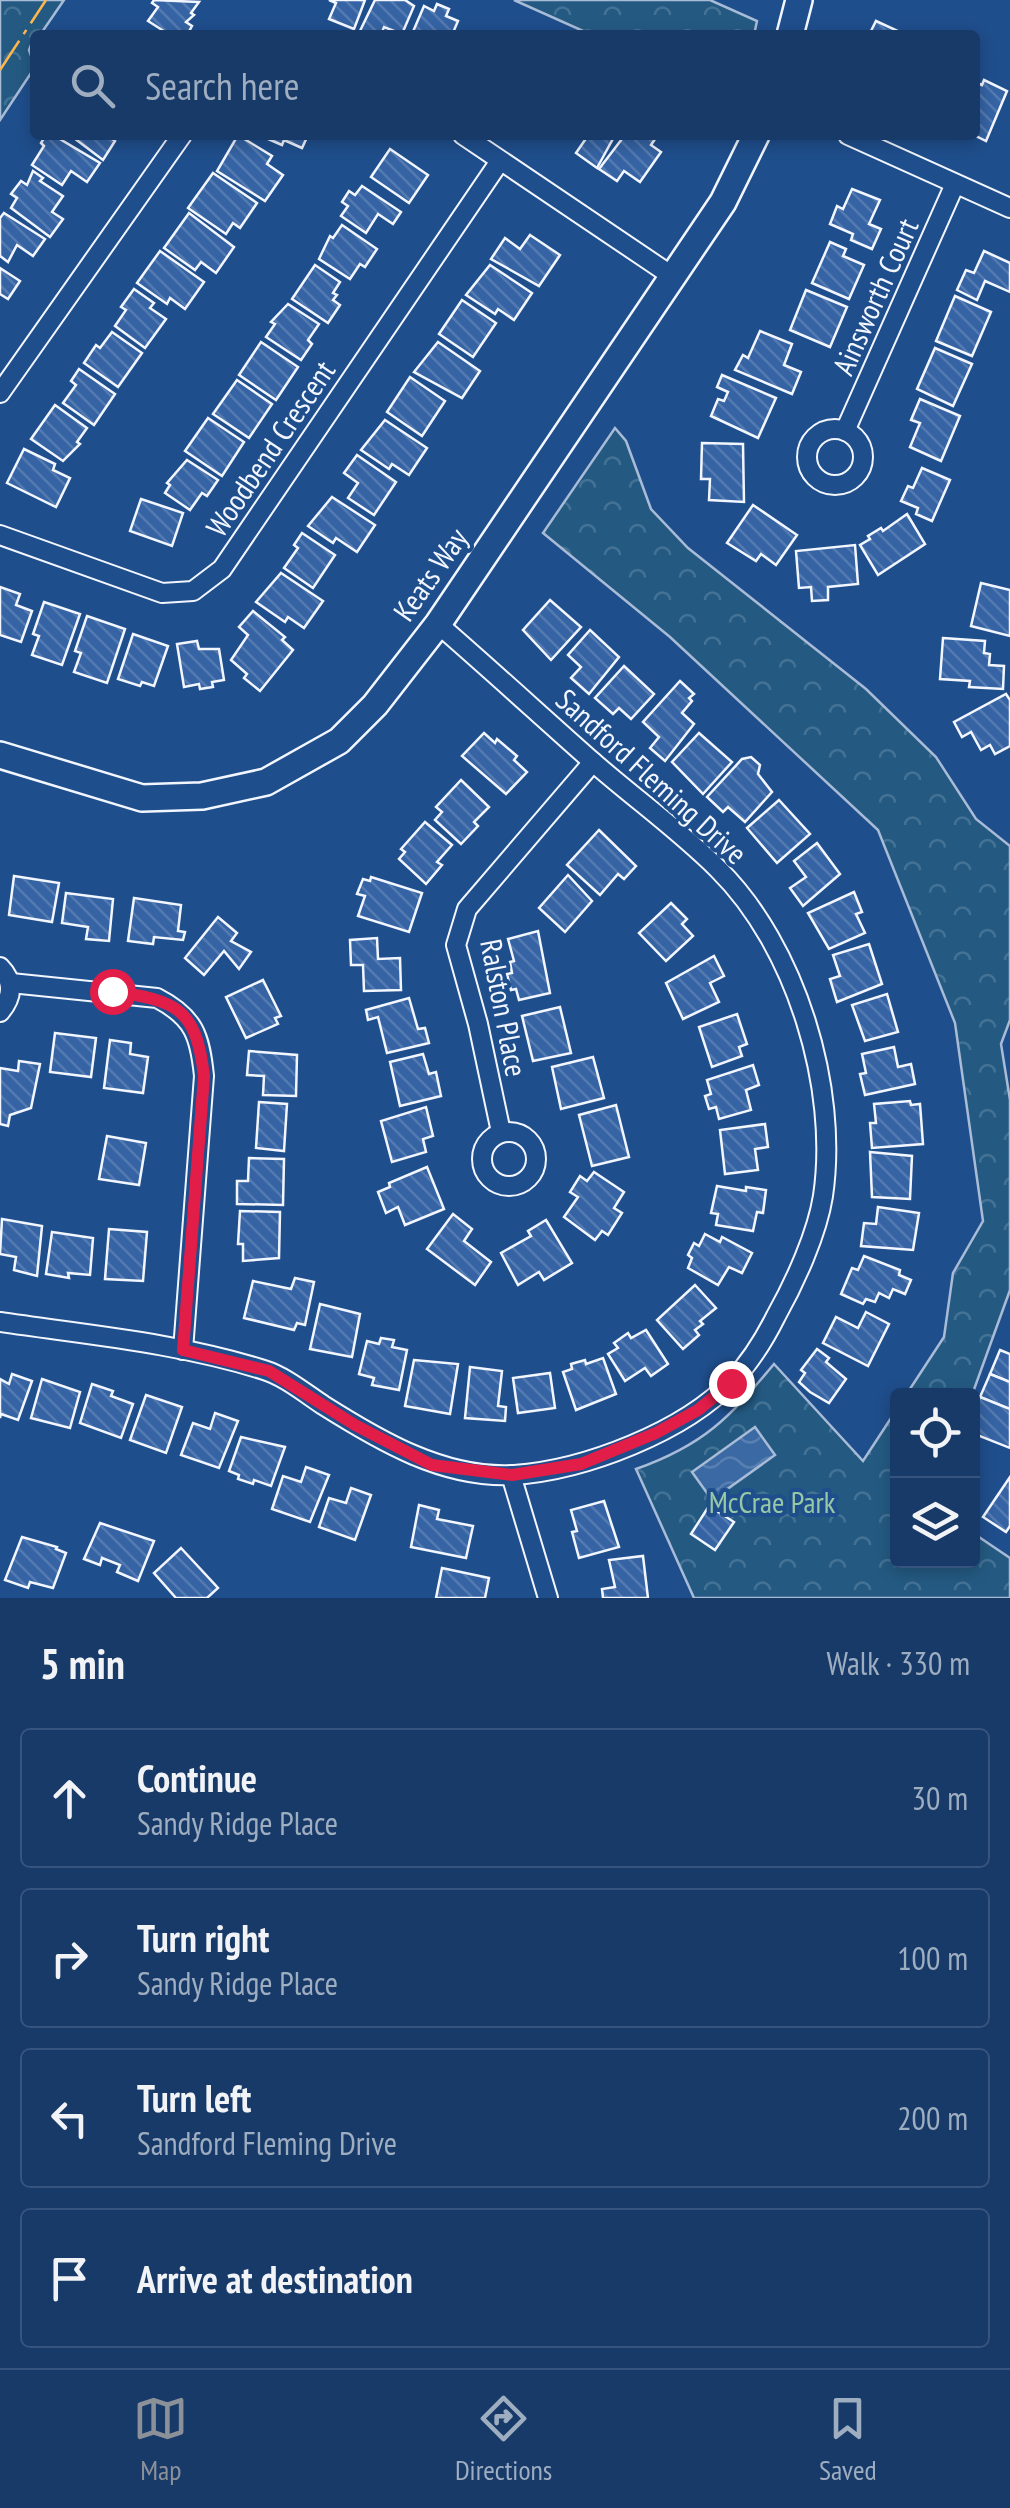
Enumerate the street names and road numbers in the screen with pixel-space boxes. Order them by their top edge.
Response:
street label: Ainsworth Court [823,211,927,381]
street label: Woodbend Crescent [197,352,343,544]
street label: Keats Way [384,519,476,628]
street label: Sandford Fleming Drive [548,680,756,872]
street label: Ralston Place [472,936,537,1080]

